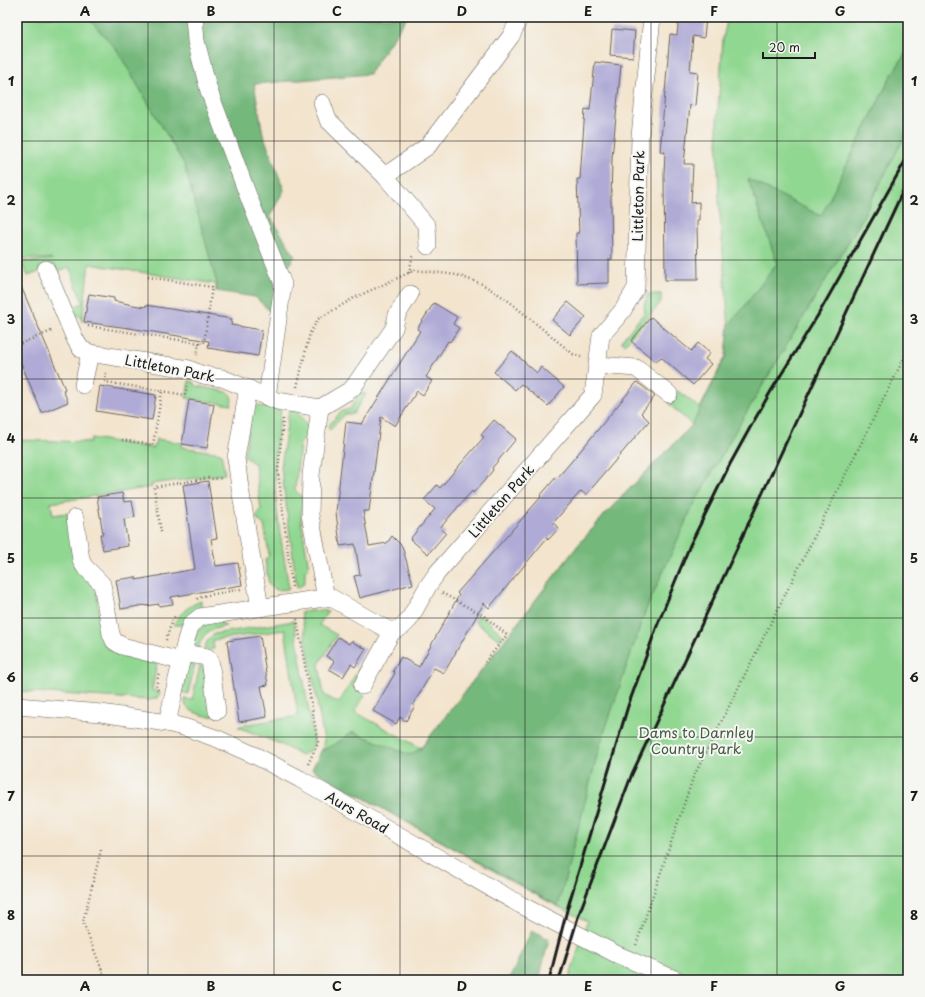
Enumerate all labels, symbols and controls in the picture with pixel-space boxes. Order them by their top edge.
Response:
text: A [80,1,90,20]
text: B [207,1,216,20]
text: C [332,1,342,20]
text: D [457,1,467,20]
text: E [584,1,592,20]
text: F [710,1,718,20]
text: G [835,1,845,20]
scale bar [763,34,815,60]
text: 20 m [769,38,800,56]
text: 1 [8,71,14,90]
text: 1 [911,71,917,90]
street label: Littleton Park [627,150,649,242]
text: 2 [6,190,16,209]
text: 2 [909,190,919,209]
text: 3 [7,309,16,328]
text: 3 [910,309,919,328]
street label: Littleton Park [123,349,217,387]
text: 4 [7,428,16,447]
text: 4 [910,428,919,447]
street label: Littleton Park [463,459,539,542]
text: 5 [7,548,15,567]
text: 5 [910,548,918,567]
text: 6 [6,667,16,686]
text: 6 [909,667,919,686]
park label: Dams to Darnley Country Park [638,722,754,759]
street label: Aurs Road [321,785,393,839]
text: 7 [7,786,15,805]
text: 7 [910,786,918,805]
text: 8 [7,905,15,924]
text: 8 [910,905,918,924]
text: A [80,976,90,995]
text: B [207,976,216,995]
text: C [332,976,342,995]
text: D [457,976,467,995]
text: E [584,976,592,995]
text: F [710,976,718,995]
text: G [835,976,845,995]

